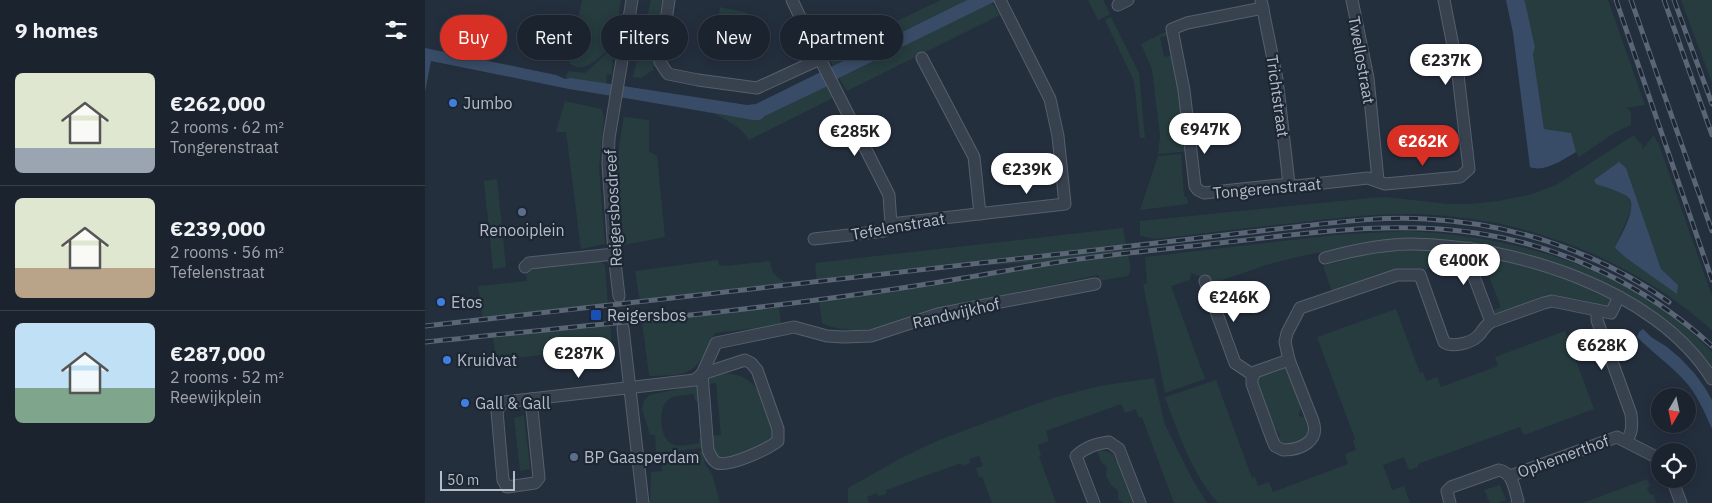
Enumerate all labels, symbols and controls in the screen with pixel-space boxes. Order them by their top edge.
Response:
street label: Twellostraat [1344,14,1380,106]
chip: Buy [440,15,507,60]
chip: Rent [517,15,591,60]
chip: Filters [601,15,688,60]
chip: New [698,15,770,60]
chip: Apartment [780,15,903,60]
text: 9 homes [15,16,98,44]
icon: filters [382,16,410,44]
pin: €237K [1411,44,1481,86]
text: €237K [1421,50,1471,70]
street label: Trichtstraat [1262,54,1294,138]
text: €262,000 [170,89,265,117]
icon: home [55,93,115,153]
place label: Jumbo [463,93,512,113]
marker: Jumbo [447,97,459,109]
pin: €947K [1170,112,1240,155]
pin: €285K [820,114,890,157]
text: 2 rooms · 62 m² [170,117,284,137]
text: €947K [1180,119,1230,139]
text: €285K [830,121,880,141]
pin: €262K [1388,124,1458,167]
text: €262K [1398,131,1448,151]
text: Tongerenstraat [170,137,279,157]
street label: Reigersbosdreef [600,149,626,267]
pin: €239K [992,152,1062,195]
text: €239K [1002,159,1052,179]
street label: Tongerenstraat [1212,173,1322,203]
marker: Renooiplein [516,206,528,218]
street label: Tefelenstraat [850,208,946,244]
text: €239,000 [170,214,265,242]
icon: home [55,218,115,278]
place label: Renooiplein [479,220,565,240]
text: 2 rooms · 56 m² [170,242,284,262]
pin: €400K [1429,244,1499,286]
text: €400K [1439,250,1489,270]
text: Tefelenstraat [170,262,265,282]
pin: €246K [1199,280,1269,323]
text: €246K [1209,287,1259,307]
place label: Etos [451,292,483,312]
street label: Randwijkhof [910,293,1002,333]
marker: Etos [435,296,447,308]
place label: Reigersbos [607,305,687,325]
marker: Reigersbos [589,308,603,322]
pin: €628K [1567,328,1637,371]
text: €628K [1577,335,1627,355]
pin: €287K [544,336,614,379]
text: €287,000 [170,339,265,367]
icon: home [55,343,115,403]
text: €287K [554,343,604,363]
place label: Kruidvat [457,350,517,370]
marker: Kruidvat [441,354,453,366]
text: 2 rooms · 52 m² [170,367,284,387]
text: Reewijkplein [170,387,262,407]
north arrow [1651,388,1696,432]
map controls [1651,388,1696,488]
place label: Gall & Gall [475,393,550,413]
marker: Gall & Gall [459,397,471,409]
street label: Ophemerthof [1515,430,1611,482]
button: locate [1651,443,1696,488]
place label: BP Gaasperdam [584,447,700,467]
marker: BP Gaasperdam [568,451,580,463]
scale bar [440,468,515,491]
text: 50 m [447,471,479,489]

